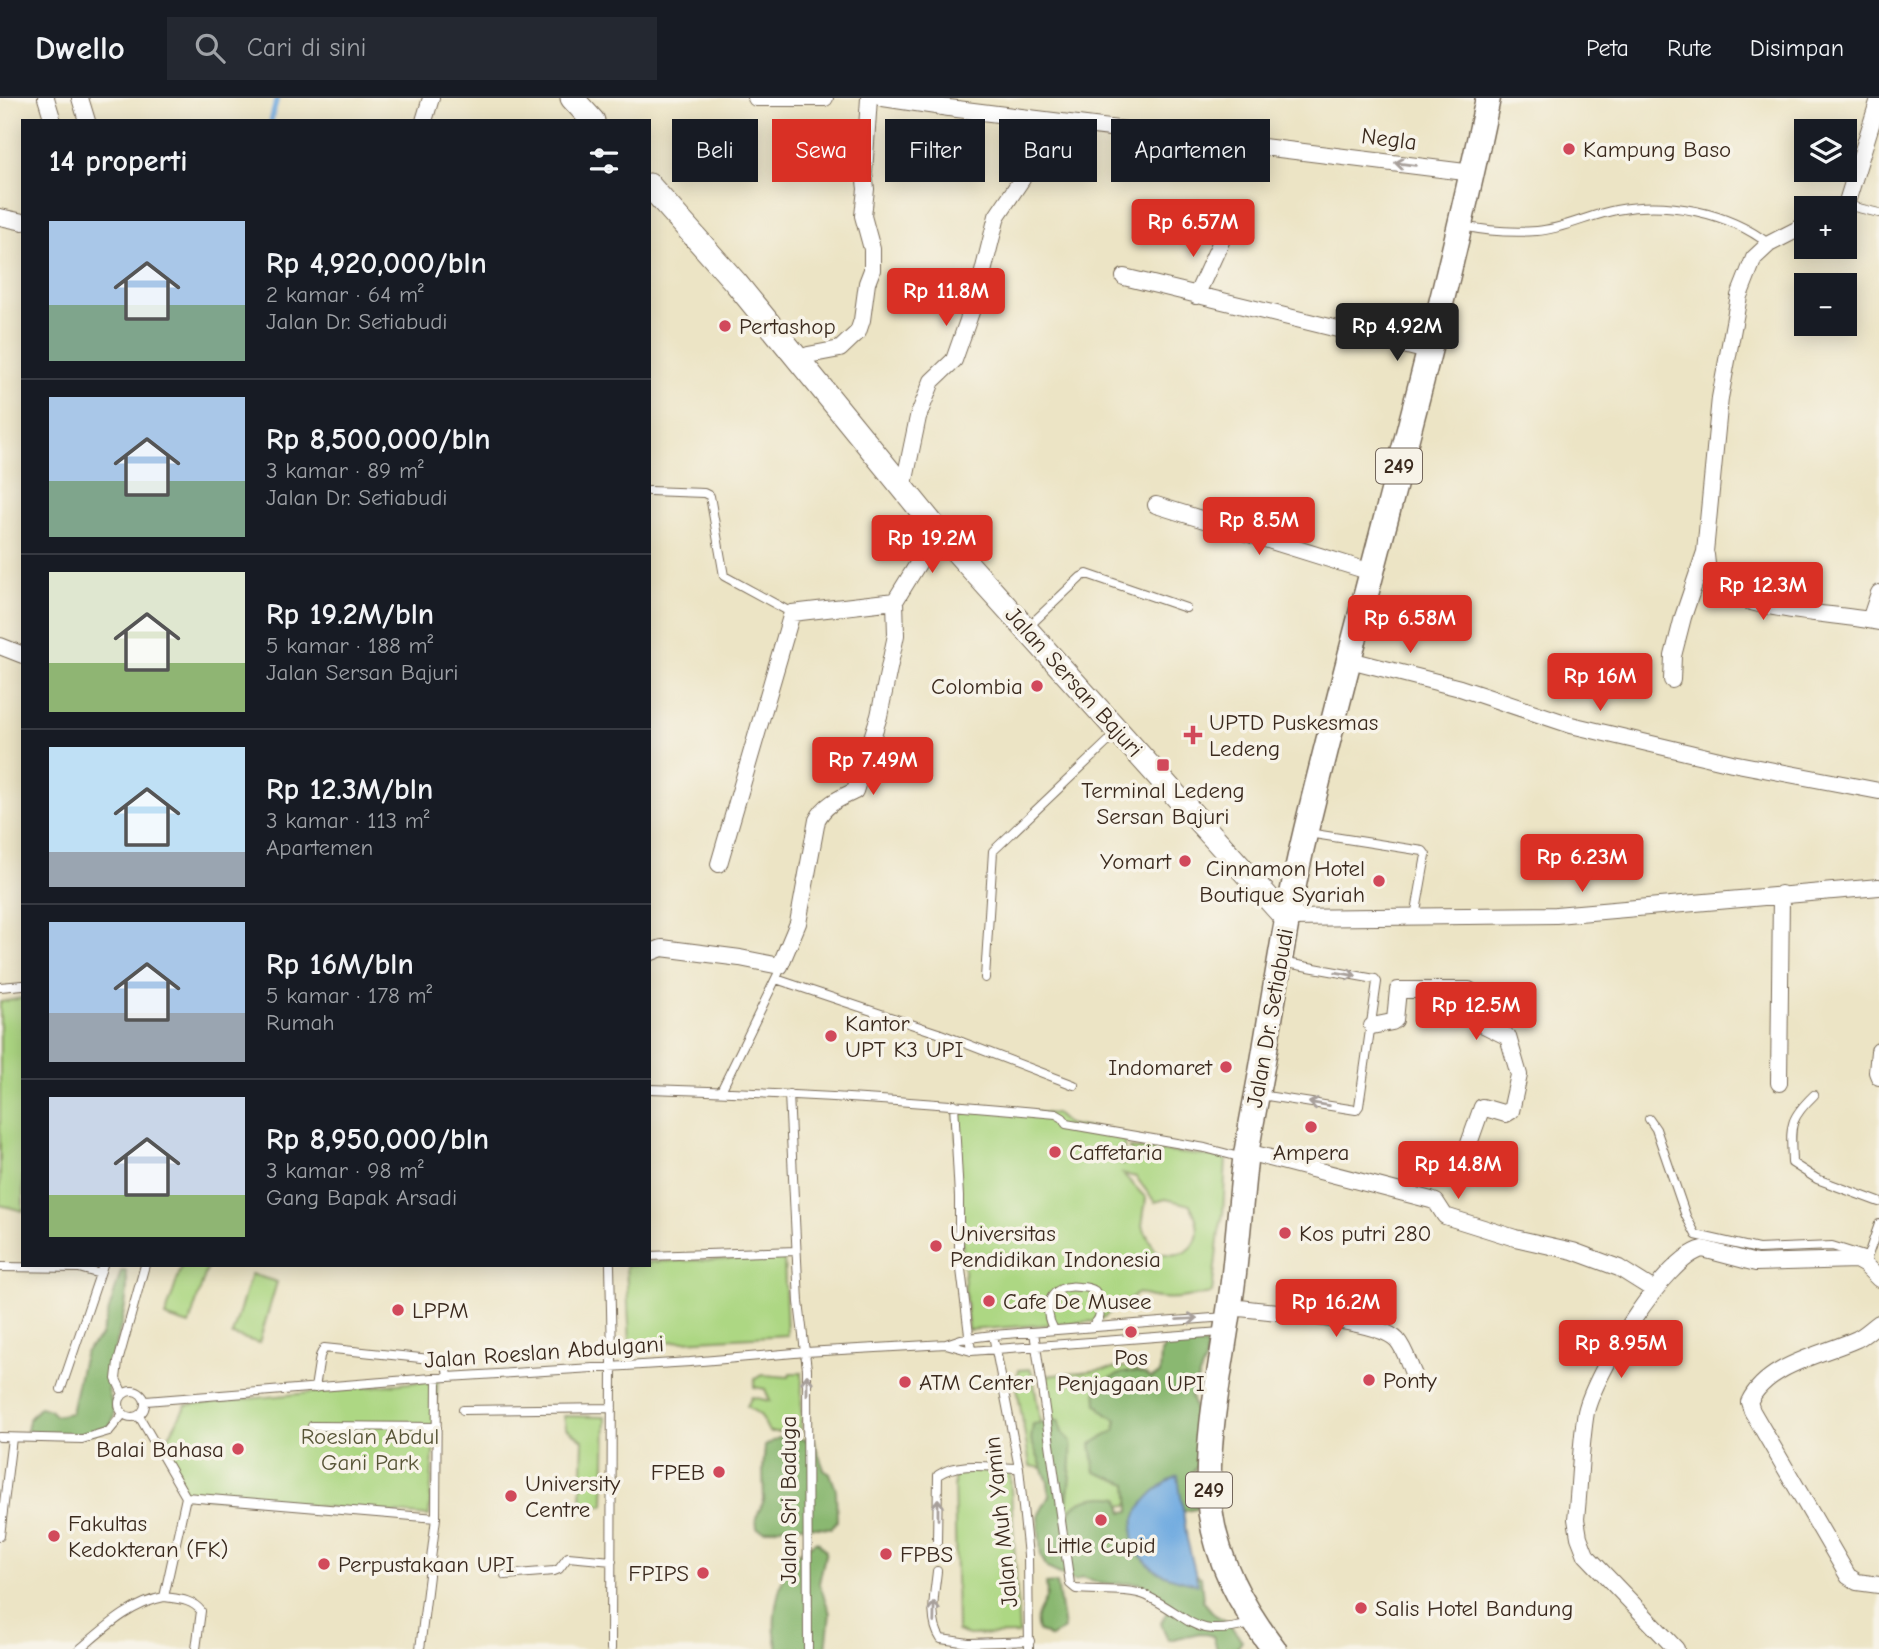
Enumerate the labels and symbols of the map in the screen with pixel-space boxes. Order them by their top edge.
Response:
street label: Negla [1360,122,1418,156]
place label: Kampung Baso [1583,136,1731,163]
marker: Kampung Baso [1561,141,1577,157]
one-way arrow [1394,158,1417,171]
pin: Rp 6.57M [1121,200,1265,259]
pin: Rp 11.8M [874,268,1018,328]
pin: Rp 4.92M [1325,303,1469,363]
place label: Pertashop [739,313,836,340]
marker: Pertashop [717,318,733,334]
road number: 249 [1376,448,1422,484]
pin: Rp 8.5M [1194,498,1324,557]
pin: Rp 19.2M [860,516,1004,575]
pin: Rp 12.3M [1691,562,1835,622]
pin: Rp 6.58M [1338,596,1482,655]
street label: Jalan Sersan Bajuri [1000,601,1148,763]
pin: Rp 16M [1543,654,1657,713]
place label: Colombia [931,673,1023,700]
marker: Colombia [1029,678,1045,694]
place label: UPTD Puskesmas Ledeng [1209,709,1378,762]
marker: UPTD Puskesmas Ledeng [1183,725,1203,745]
pin: Rp 7.49M [801,738,945,797]
marker: Terminal Ledeng Sersan Bajuri [1155,757,1171,773]
place label: Terminal Ledeng Sersan Bajuri [1081,777,1245,830]
pin: Rp 6.23M [1510,834,1654,894]
place label: Yomart [1100,848,1172,875]
marker: Yomart [1177,853,1193,869]
place label: Cinnamon Hotel Boutique Syariah [1199,855,1365,908]
marker: Cinnamon Hotel Boutique Syariah [1371,873,1387,889]
street label: Jalan Dr. Setiabudi [1241,926,1299,1110]
one-way arrow [1334,968,1357,981]
pin: Rp 12.5M [1404,982,1548,1042]
place label: Kantor UPT K3 UPI [845,1010,963,1063]
marker: Kantor UPT K3 UPI [823,1028,839,1044]
place label: Indomaret [1108,1054,1213,1081]
marker: Indomaret [1218,1059,1234,1075]
one-way arrow [1308,1097,1331,1110]
marker: Ampera [1303,1119,1319,1135]
place label: Caffetaria [1069,1139,1163,1166]
place label: Ampera [1273,1139,1349,1166]
pin: Rp 14.8M [1386,1142,1530,1201]
marker: Caffetaria [1047,1144,1063,1160]
place label: Universitas Pendidikan Indonesia [950,1220,1161,1273]
place label: Kos putri 280 [1299,1220,1432,1247]
marker: Kos putri 280 [1277,1225,1293,1241]
marker: Universitas Pendidikan Indonesia [928,1238,944,1254]
pin: Rp 16.2M [1264,1280,1408,1339]
place label: Cafe De Musee [1003,1288,1151,1315]
marker: Cafe De Musee [981,1293,997,1309]
place label: LPPM [412,1297,468,1324]
marker: LPPM [390,1302,406,1318]
one-way arrow [1175,1313,1198,1326]
pin: Rp 8.95M [1549,1320,1693,1380]
marker: Pos Penjagaan UPI [1123,1324,1139,1340]
street label: Jalan Roeslan Abdulgani [423,1330,665,1374]
place label: Pos Penjagaan UPI [1057,1344,1205,1397]
place label: Ponty [1383,1367,1437,1394]
place label: ATM Center [919,1369,1034,1396]
marker: Ponty [1361,1372,1377,1388]
one-way arrow [800,1374,814,1397]
marker: ATM Center [897,1374,913,1390]
street label: Jalan Sri Baduga [775,1416,802,1584]
park label: Roeslan Abdul Gani Park [301,1423,439,1476]
street label: Jalan Muh Yamin [979,1435,1023,1609]
place label: Balai Bahasa [96,1436,224,1463]
marker: Balai Bahasa [230,1441,246,1457]
place label: FPEB [651,1459,705,1486]
marker: FPEB [711,1464,727,1480]
place label: University Centre [525,1470,621,1523]
road number: 249 [1186,1472,1232,1508]
marker: University Centre [503,1488,519,1504]
one-way arrow [931,1497,945,1520]
place label: Fakultas Kedokteran (FK) [68,1510,228,1563]
marker: Little Cupid [1093,1512,1109,1528]
marker: Fakultas Kedokteran (FK) [46,1528,62,1544]
place label: Little Cupid [1046,1532,1156,1559]
place label: FPBS [900,1541,953,1568]
marker: FPBS [878,1546,894,1562]
place label: Perpustakaan UPI [338,1551,514,1578]
marker: Perpustakaan UPI [316,1556,332,1572]
place label: FPIPS [628,1560,689,1587]
marker: FPIPS [695,1565,711,1581]
place label: Salis Hotel Bandung [1375,1595,1574,1622]
marker: Salis Hotel Bandung [1353,1600,1369,1616]
one-way arrow [927,1601,941,1624]

